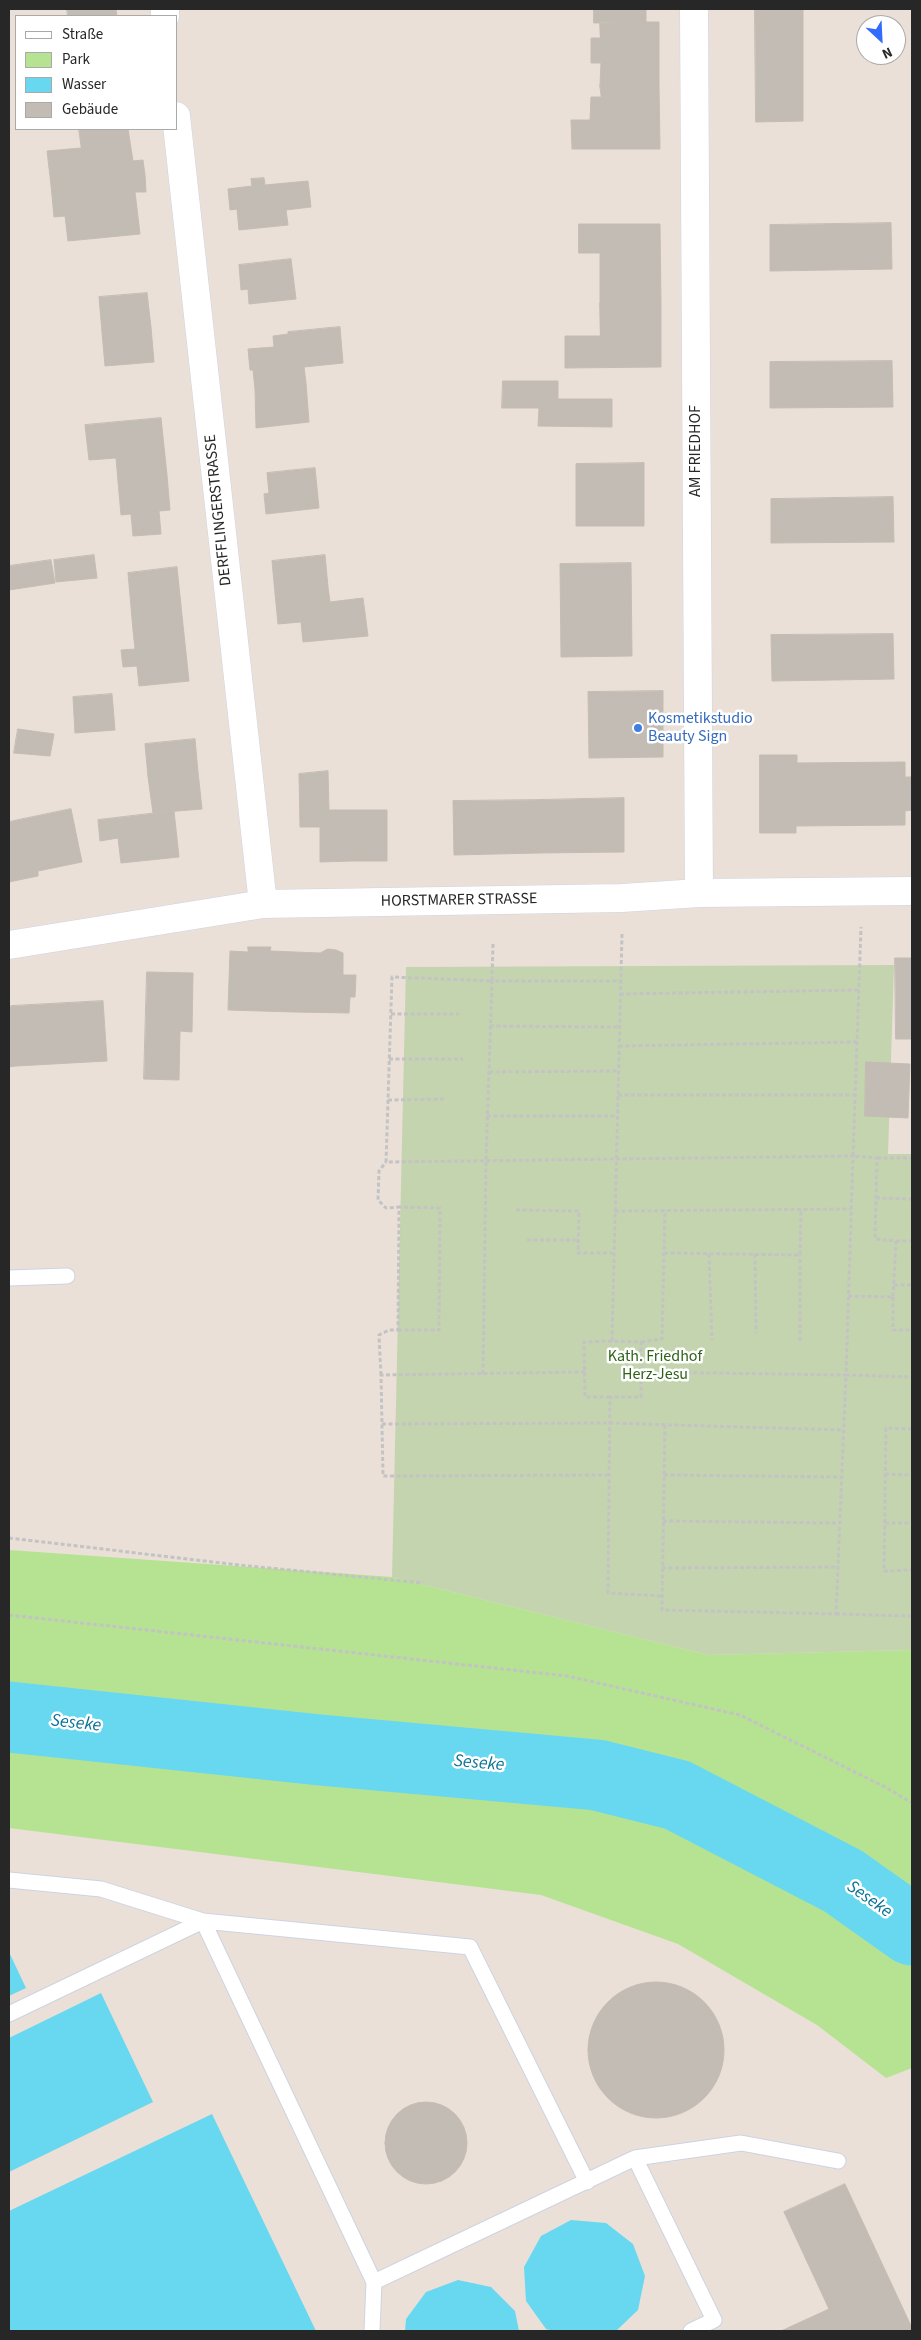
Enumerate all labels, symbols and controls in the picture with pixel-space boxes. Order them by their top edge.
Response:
legend [15,15,178,130]
north arrow [856,15,906,65]
text: Straße [62,24,103,45]
text: N [878,42,895,64]
text: Park [62,49,90,70]
text: Wasser [62,74,106,95]
text: Gebäude [62,99,118,120]
street label: AM FRIEDHOF [686,405,706,497]
street label: DERFFLINGERSTRASSE [201,433,237,587]
place label: Kosmetikstudio Beauty Sign [648,709,753,747]
marker: Kosmetikstudio Beauty Sign [632,722,644,734]
street label: HORSTMARER STRASSE [380,890,538,912]
park label: Kath. Friedhof Herz-Jesu [608,1347,702,1385]
water label: Seseke [50,1711,102,1737]
water label: Seseke [453,1751,505,1777]
water label: Seseke [842,1877,896,1923]

